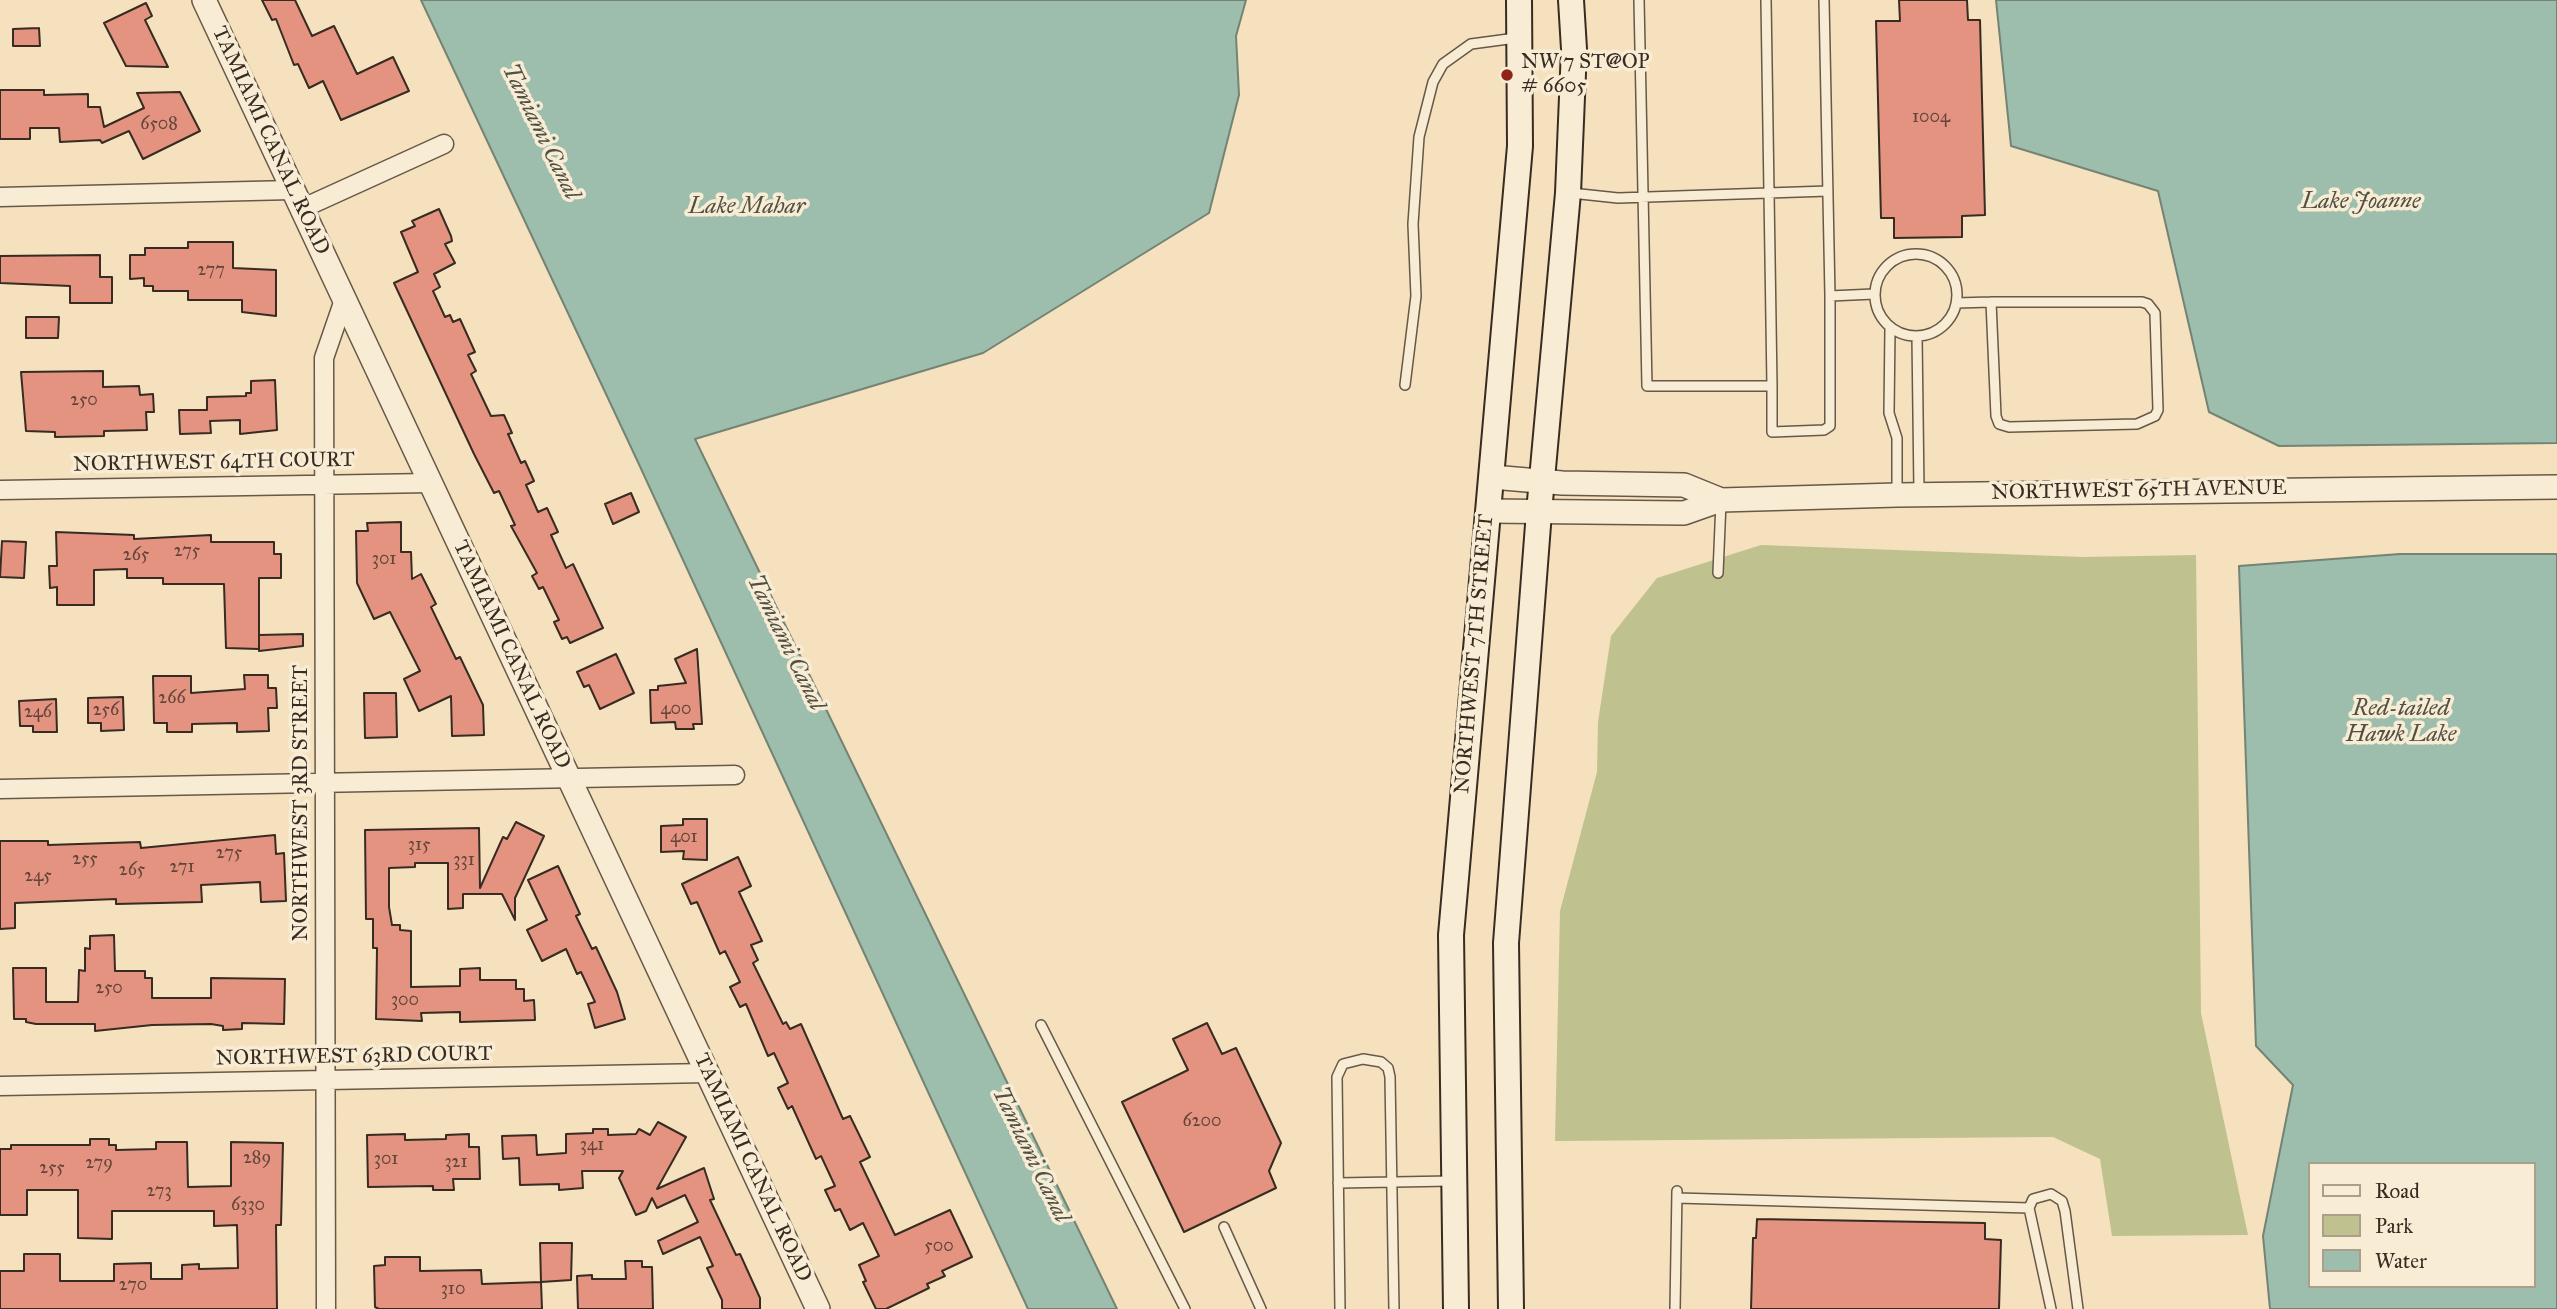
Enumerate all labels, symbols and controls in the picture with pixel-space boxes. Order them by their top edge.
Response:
street label: TAMIAMI CANAL ROAD [206,23,334,259]
place label: NW 7 ST@OP # 6605 [1521,50,1649,100]
water label: Tamiami Canal [495,60,585,204]
marker: NW 7 ST@OP # 6605 [1499,67,1515,83]
house number: 1004 [1912,107,1950,129]
house number: 6508 [140,114,178,136]
water label: Lake Joanne [2302,188,2420,216]
water label: Lake Mahar [689,193,805,221]
house number: 277 [197,260,225,282]
house number: 250 [70,390,98,412]
street label: NORTHWEST 64TH COURT [73,448,355,478]
street label: NORTHWEST 65TH AVENUE [1991,476,2287,506]
street label: NORTHWEST 7TH STREET [1450,513,1500,795]
street label: TAMIAMI CANAL ROAD [447,537,575,773]
house number: 275 [174,541,200,563]
house number: 265 [123,545,149,567]
house number: 301 [372,549,396,571]
water label: Tamiami Canal [740,571,830,715]
street label: NORTHWEST 3RD STREET [289,665,315,941]
house number: 266 [158,688,186,710]
water label: Red-tailed Hawk Lake [2346,695,2456,749]
house number: 400 [661,699,691,721]
house number: 256 [93,700,119,722]
house number: 246 [24,702,52,724]
house number: 401 [670,827,698,849]
house number: 315 [408,835,430,857]
house number: 275 [216,843,242,865]
house number: 255 [72,849,98,871]
house number: 331 [453,850,475,872]
house number: 271 [169,857,195,879]
house number: 265 [119,860,145,882]
house number: 245 [24,866,52,888]
house number: 250 [95,978,123,1000]
house number: 300 [391,990,419,1012]
street label: NORTHWEST 63RD COURT [215,1042,493,1072]
street label: TAMIAMI CANAL ROAD [688,1050,816,1286]
water label: Tamiami Canal [985,1083,1075,1227]
house number: 6200 [1182,1111,1222,1133]
house number: 341 [580,1135,604,1157]
house number: 289 [243,1148,271,1170]
house number: 301 [374,1149,398,1171]
house number: 321 [444,1152,468,1174]
house number: 279 [85,1153,113,1175]
house number: 255 [39,1158,65,1180]
legend [2308,1162,2536,1288]
text: Road [2375,1178,2420,1204]
house number: 273 [146,1181,172,1203]
house number: 6330 [231,1195,265,1217]
text: Park [2375,1213,2413,1239]
house number: 500 [924,1236,954,1258]
text: Water [2375,1248,2427,1274]
house number: 270 [119,1275,147,1297]
house number: 310 [441,1279,465,1301]

